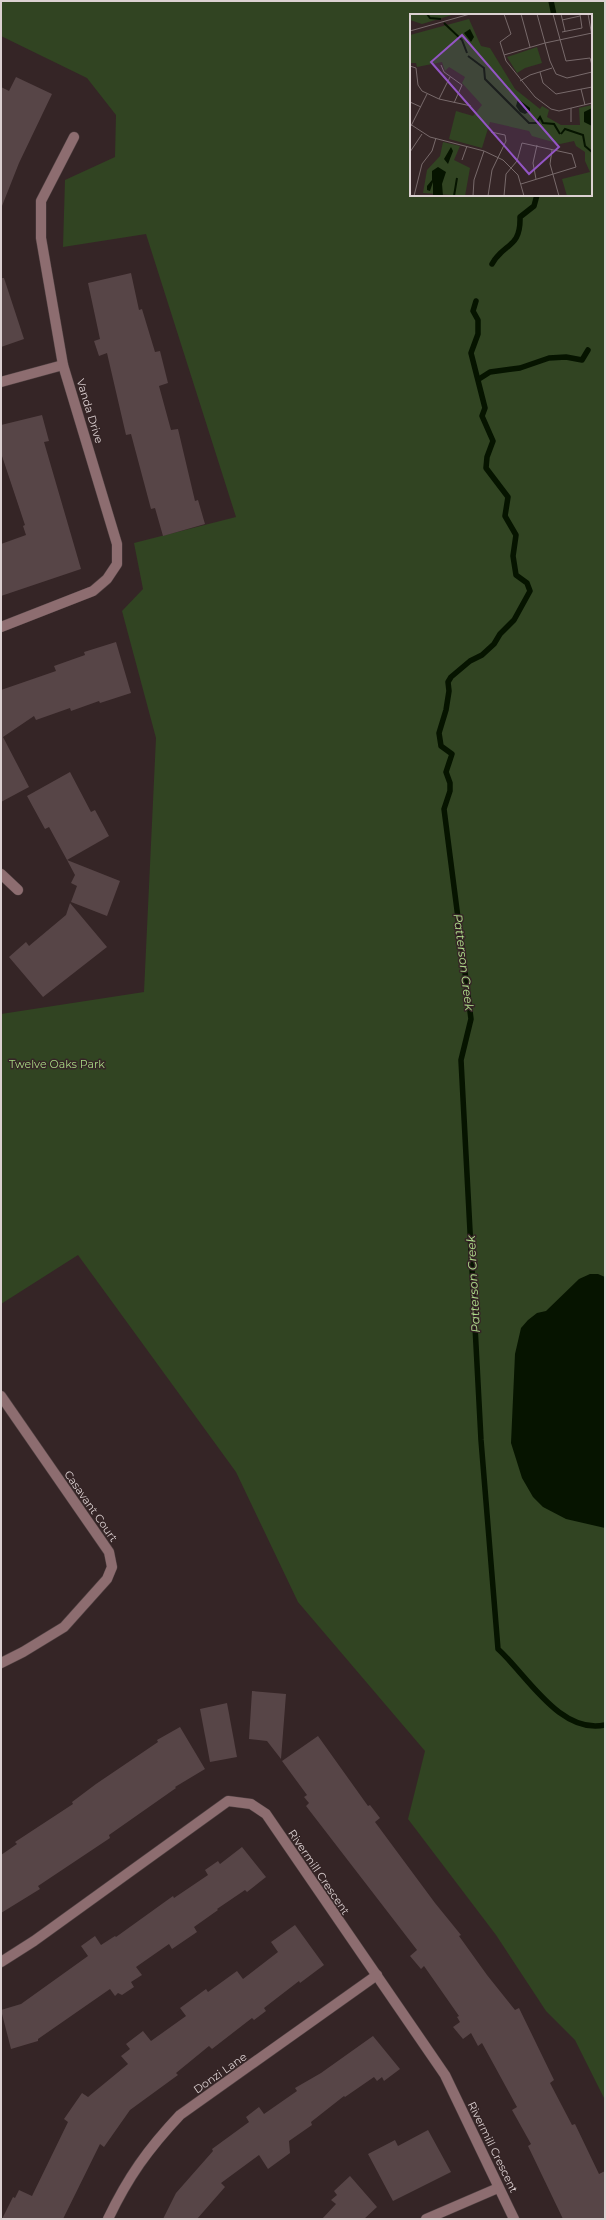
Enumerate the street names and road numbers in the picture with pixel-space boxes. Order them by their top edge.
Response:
street label: Vanda Drive [74,377,107,445]
street label: Casavant Court [61,1468,121,1545]
street label: Rivermill Crescent [285,1827,353,1918]
street label: Donzi Lane [191,2049,250,2096]
street label: Rivermill Crescent [465,2099,521,2195]

